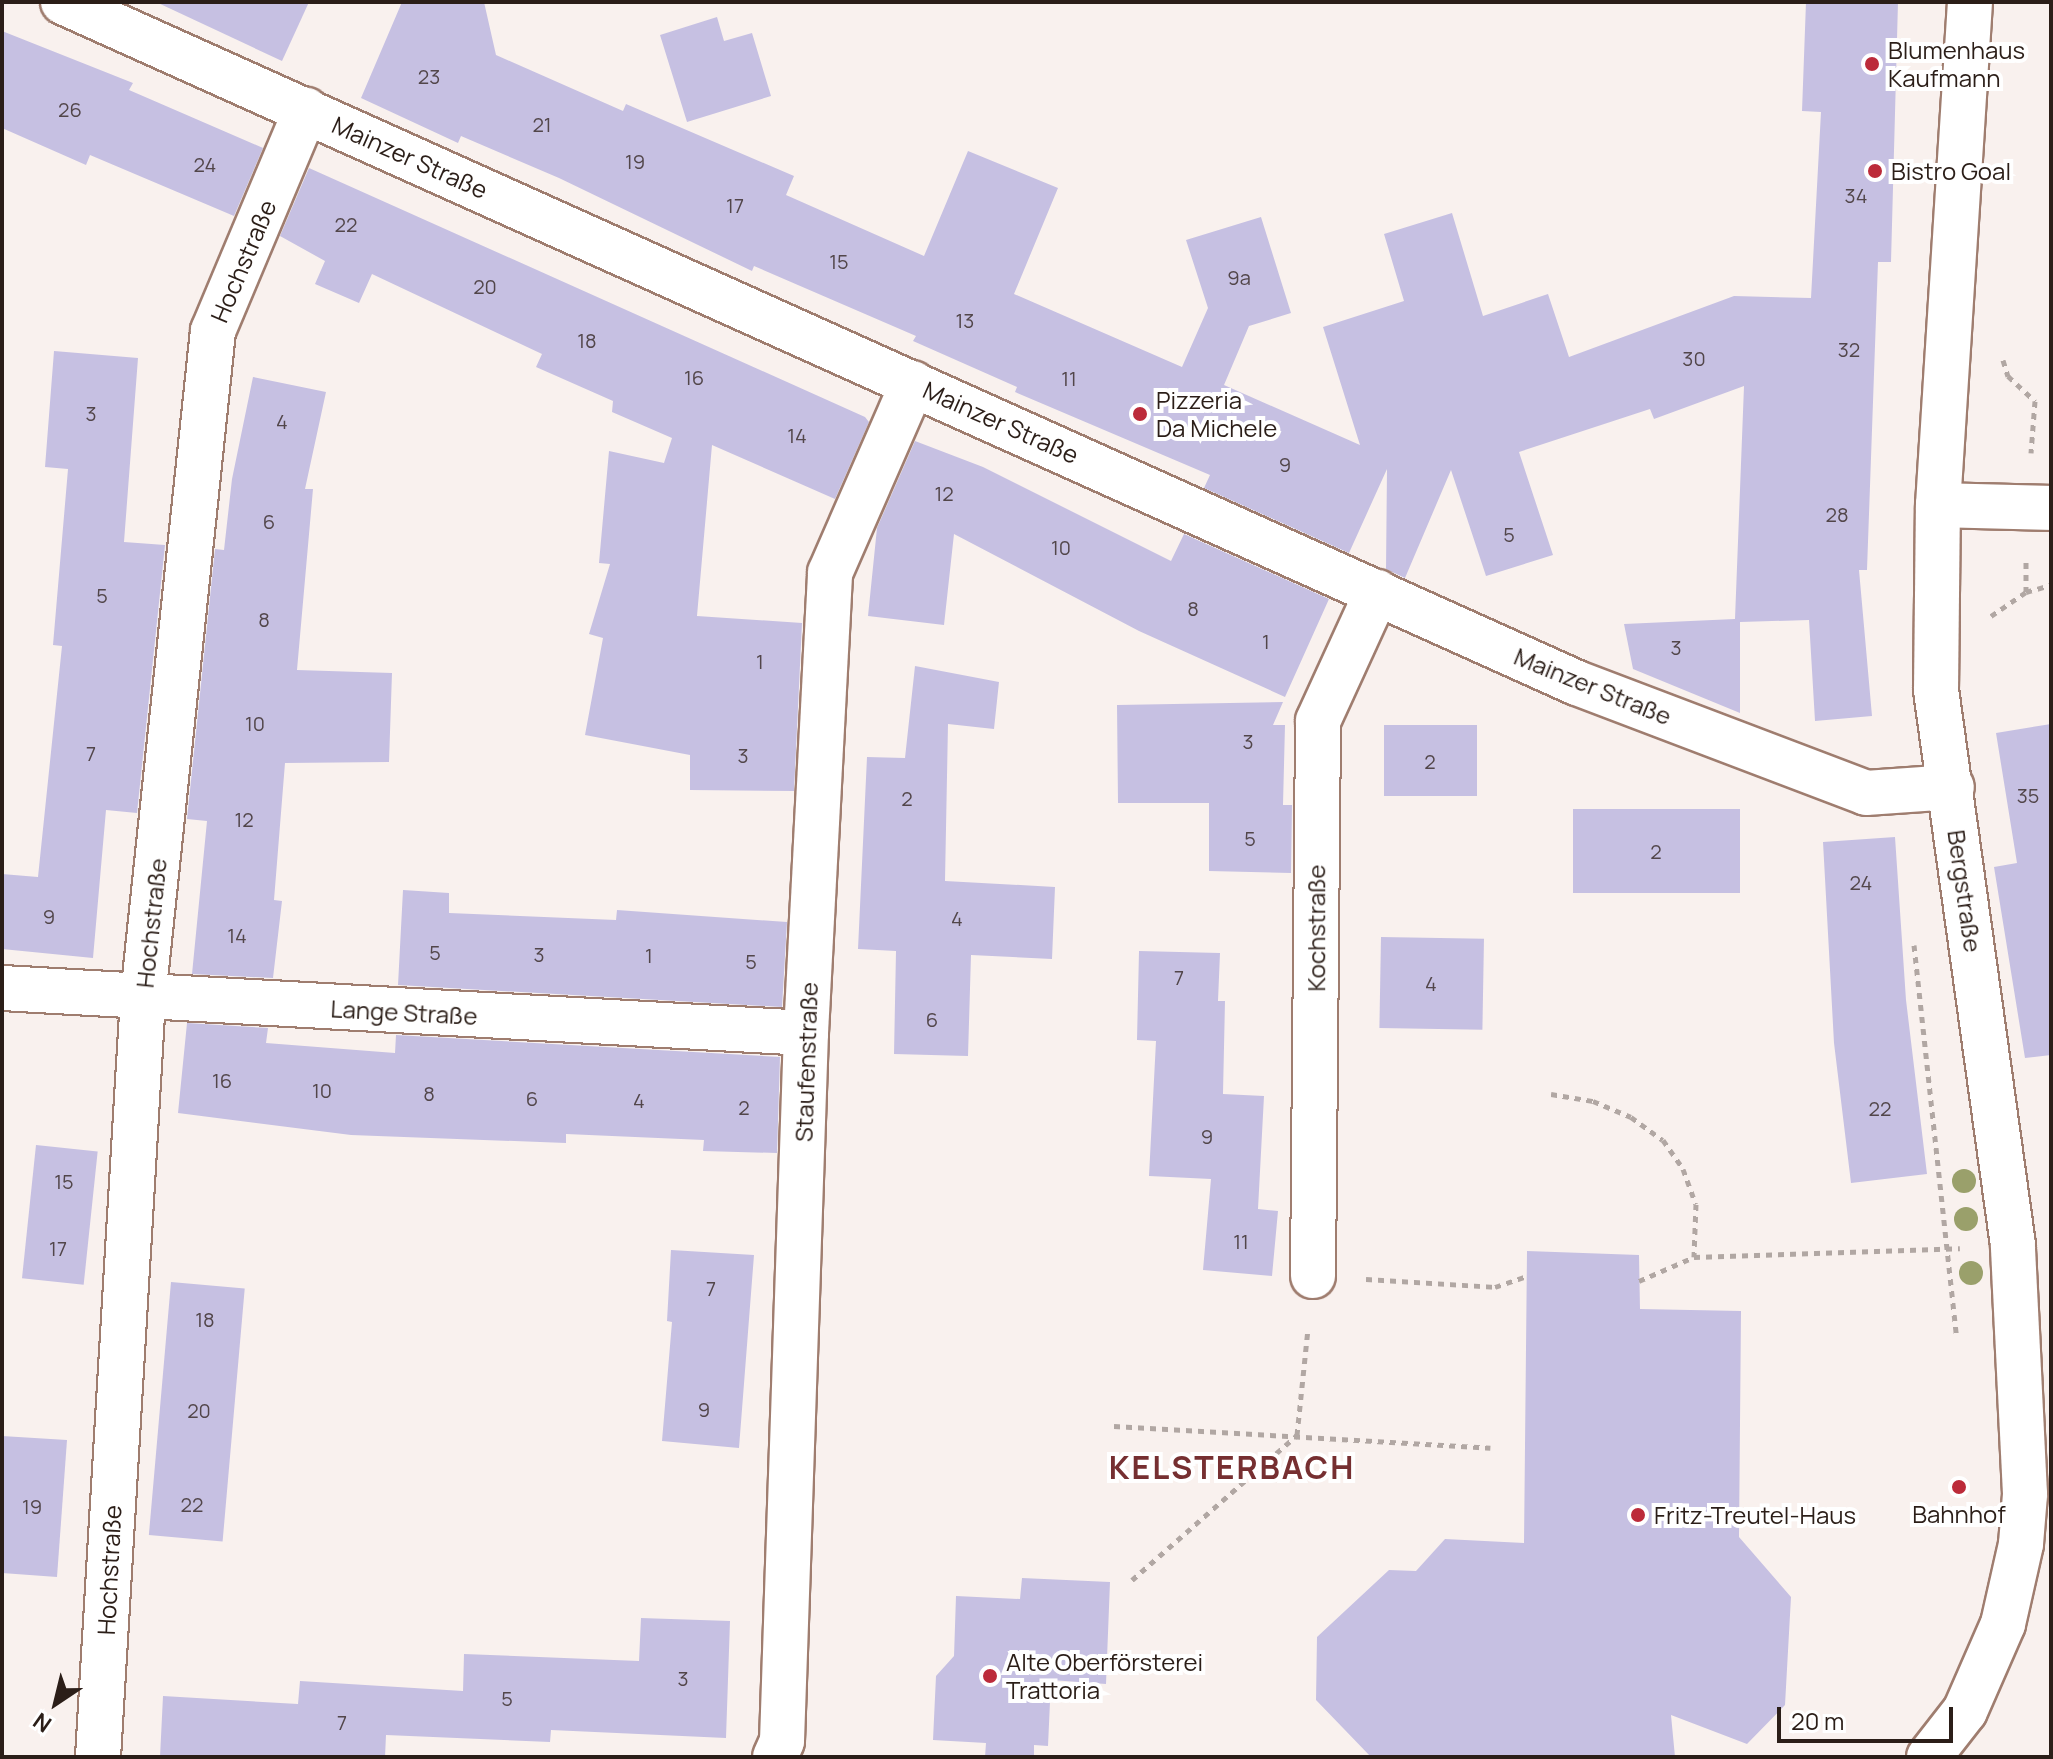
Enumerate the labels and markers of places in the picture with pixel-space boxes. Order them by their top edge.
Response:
place label: Blumenhaus Kaufmann [1888,36,2025,92]
marker: Blumenhaus Kaufmann [1863,55,1881,73]
place label: Bistro Goal [1891,157,2011,185]
marker: Bistro Goal [1866,162,1884,180]
place label: Pizzeria Da Michele [1156,386,1277,442]
marker: Pizzeria Da Michele [1131,405,1149,423]
marker: Bahnhof [1950,1478,1968,1496]
place label: Bahnhof [1912,1500,2006,1528]
place label: Fritz-Treutel-Haus [1654,1501,1856,1529]
marker: Fritz-Treutel-Haus [1629,1506,1647,1524]
place label: Alte Oberförsterei Trattoria [1006,1648,1203,1704]
marker: Alte Oberförsterei Trattoria [981,1667,999,1685]

